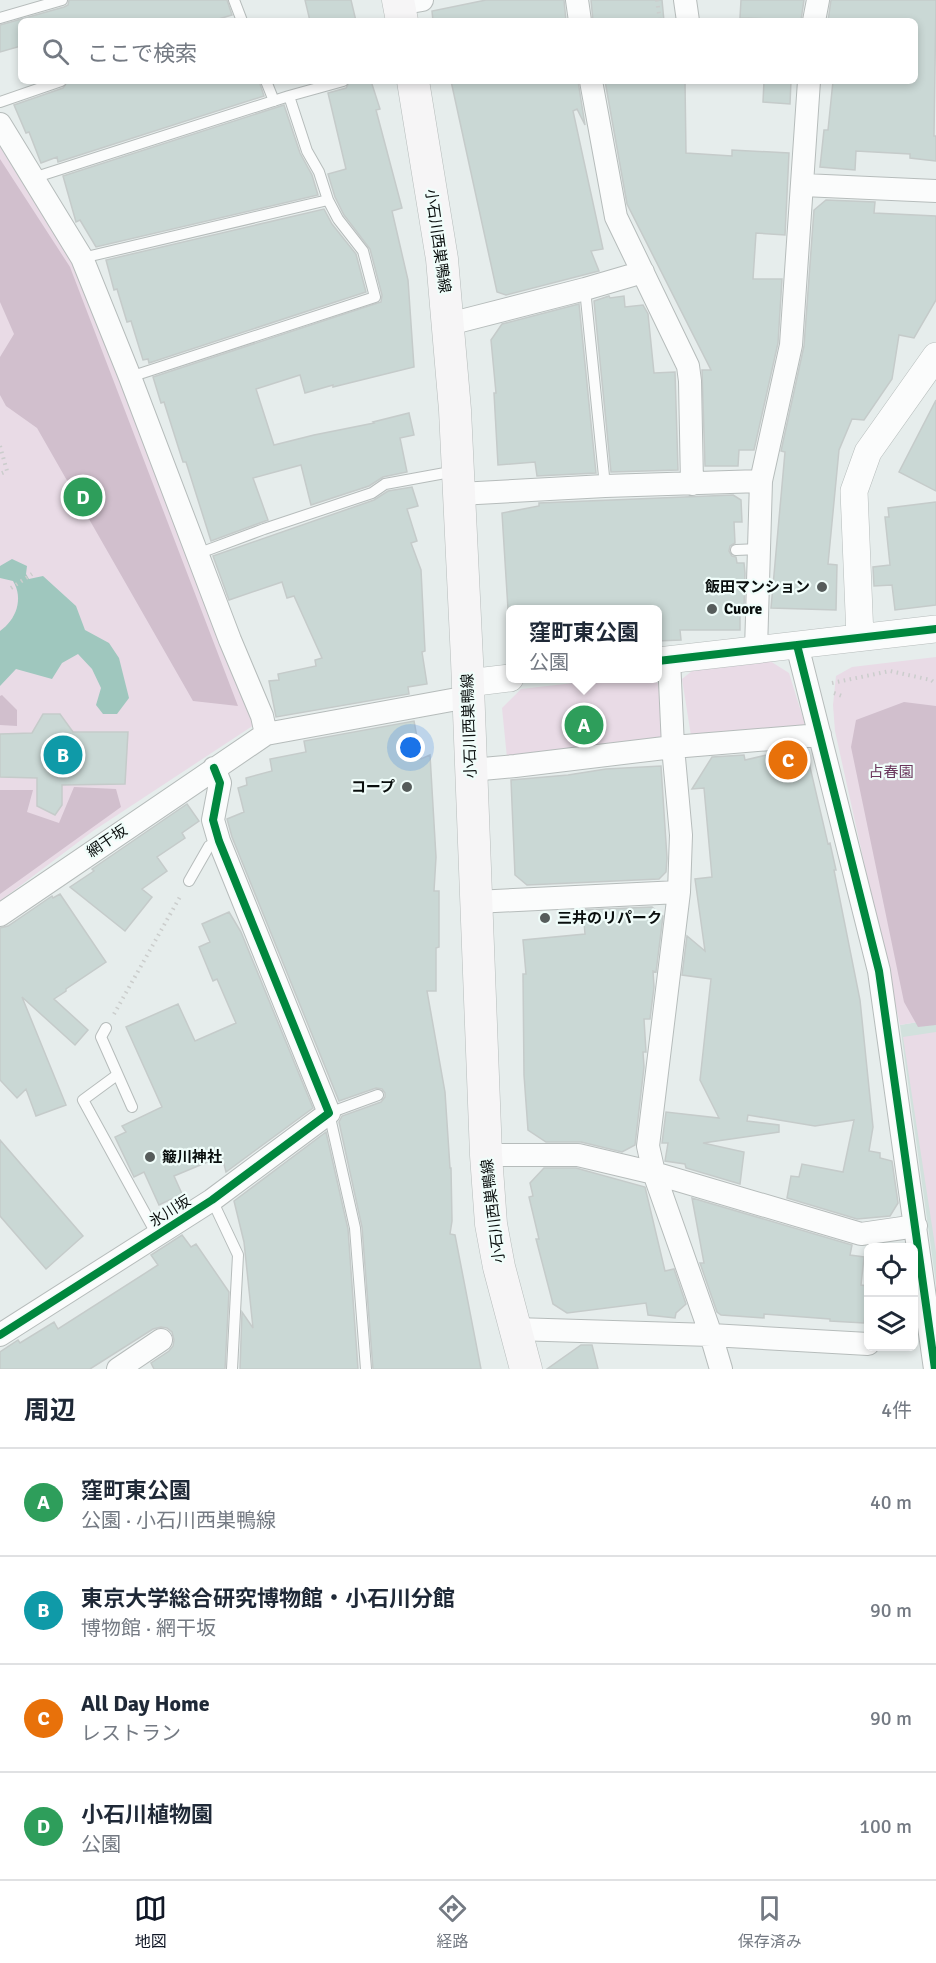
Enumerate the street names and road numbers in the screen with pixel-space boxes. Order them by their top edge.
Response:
street label: 小石川西巣鴨線 [422,188,454,294]
street label: 小石川西巣鴨線 [458,673,480,779]
street label: 網干坂 [83,821,131,861]
street label: 小石川西巣鴨線 [478,1158,508,1264]
street label: 氷川坂 [146,1191,194,1231]

